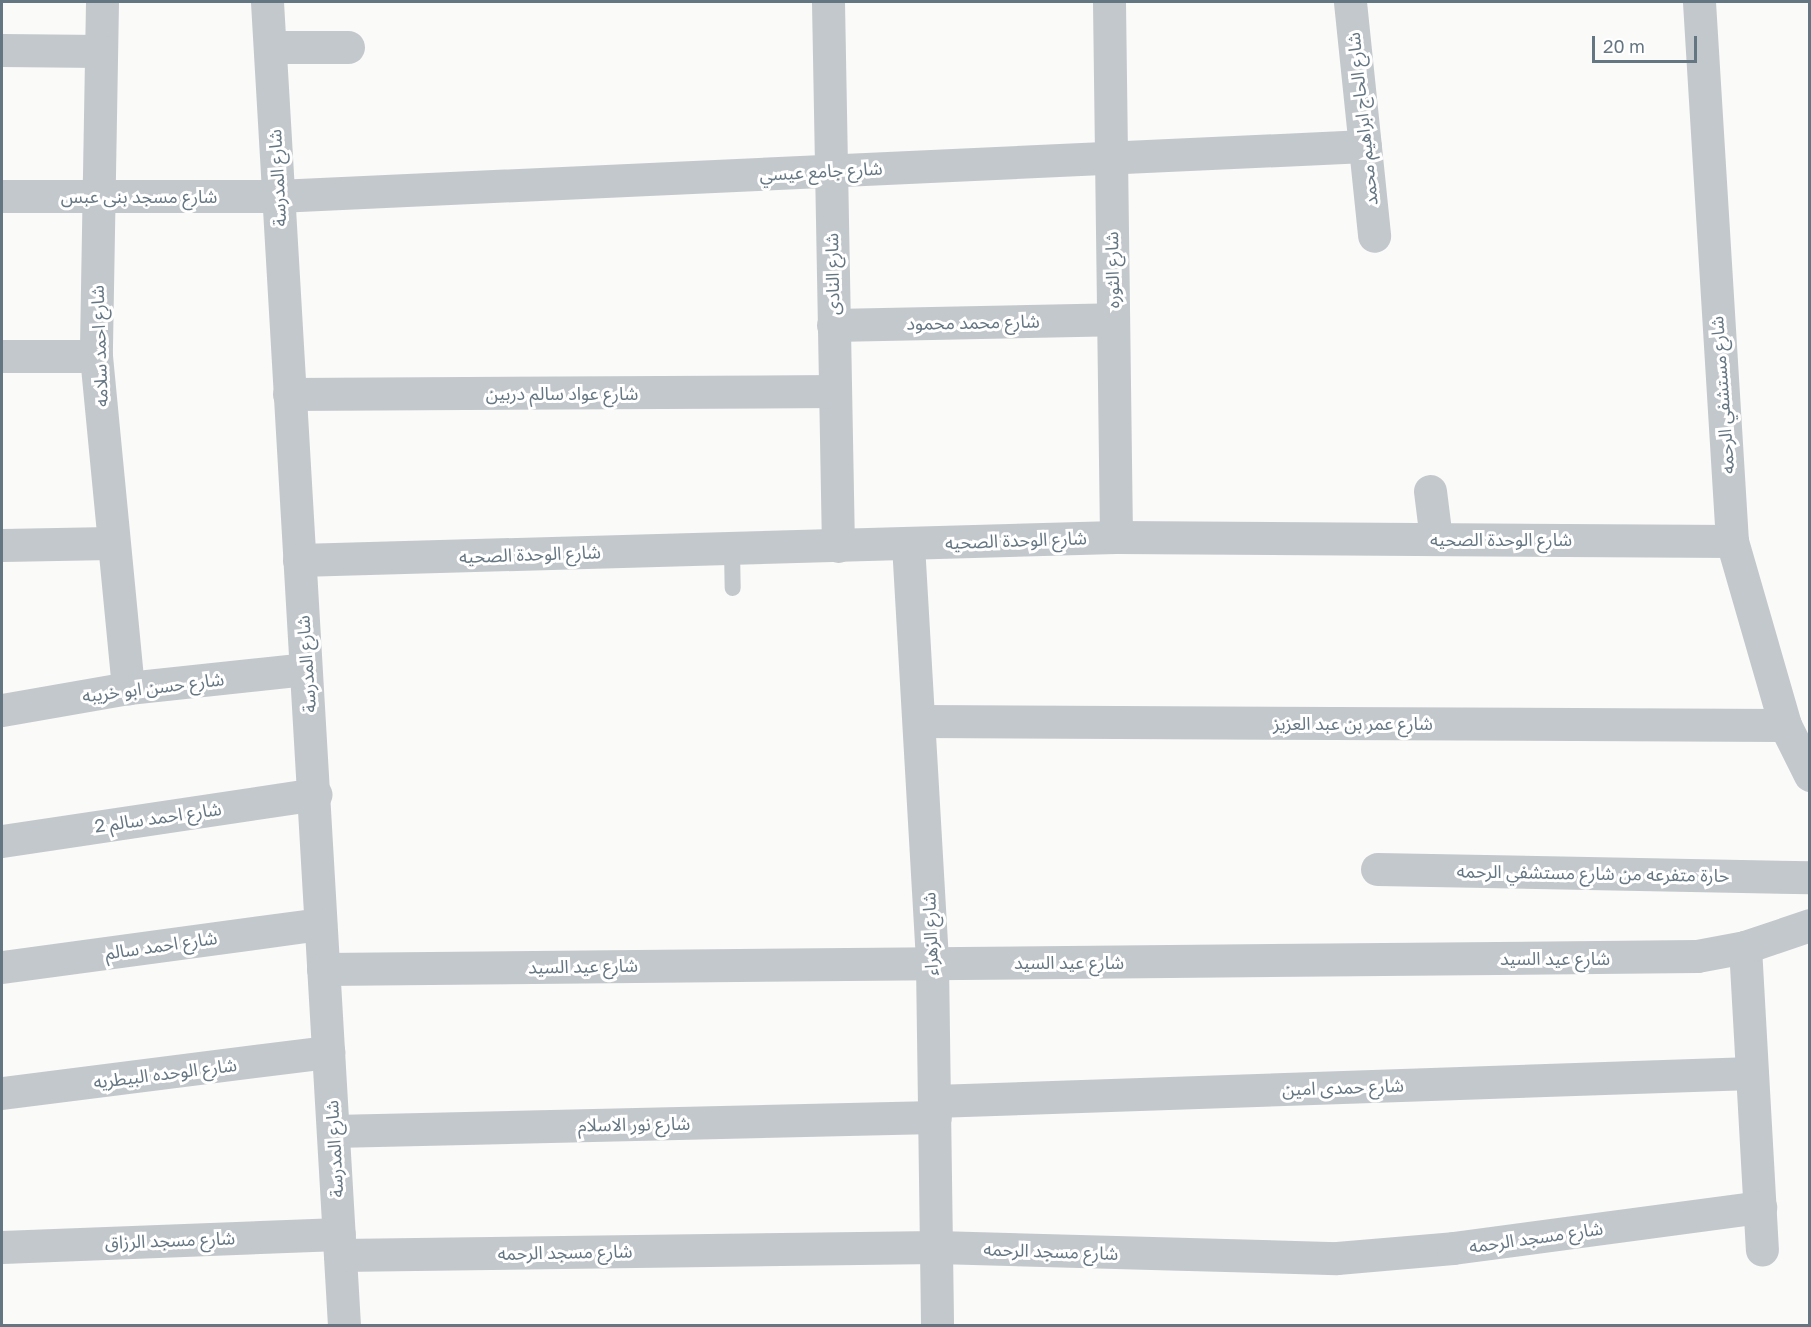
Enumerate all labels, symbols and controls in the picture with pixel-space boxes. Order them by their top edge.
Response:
scale bar [1595,24,1700,62]
street label: شارع الحاج ابراهيم محمد [1342,31,1382,207]
text: 20 m [1603,35,1645,57]
street label: شارع المدرسة [264,129,290,227]
street label: شارع جامع عيسي [759,157,883,185]
street label: شارع مسجد بنى عبس [61,185,217,207]
street label: شارع الثوره [1101,231,1123,309]
street label: شارع النادى [820,233,844,315]
street label: شارع احمد سلامه [86,285,112,407]
street label: شارع محمد محمود [906,310,1040,334]
street label: شارع مستشفي الرحمه [1706,315,1738,475]
street label: شارع عواد سالم دربين [486,382,638,404]
street label: شارع الوحدة الصحيه [945,527,1087,553]
street label: شارع الوحدة الصحيه [1430,528,1572,550]
street label: شارع الوحدة الصحيه [459,541,601,567]
street label: شارع المدرسة [292,615,320,713]
street label: شارع حسن ابو خريبه [81,668,225,706]
street label: شارع عمر بن عبد العزيز [1273,712,1433,734]
street label: شارع احمد سالم 2 [93,797,223,837]
street label: حارة متفرعه من شارع مستشفي الرحمه [1456,860,1730,886]
street label: شارع الزهراء [918,892,942,976]
street label: شارع احمد سالم [104,926,218,964]
street label: شارع عيد السيد [1500,947,1610,969]
street label: شارع عيد السيد [1014,951,1124,973]
street label: شارع عيد السيد [528,954,638,978]
street label: شارع الوحده البيطريه [92,1053,238,1093]
street label: شارع حمدى امين [1282,1074,1404,1100]
street label: شارع المدرسة [321,1100,347,1198]
street label: شارع نور الاسلام [578,1112,690,1136]
street label: شارع مسجد الرحمه [1468,1217,1604,1257]
street label: شارع مسجد الرزاق [104,1227,236,1253]
street label: شارع مسجد الرحمه [983,1238,1119,1264]
street label: شارع مسجد الرحمه [497,1240,633,1264]

